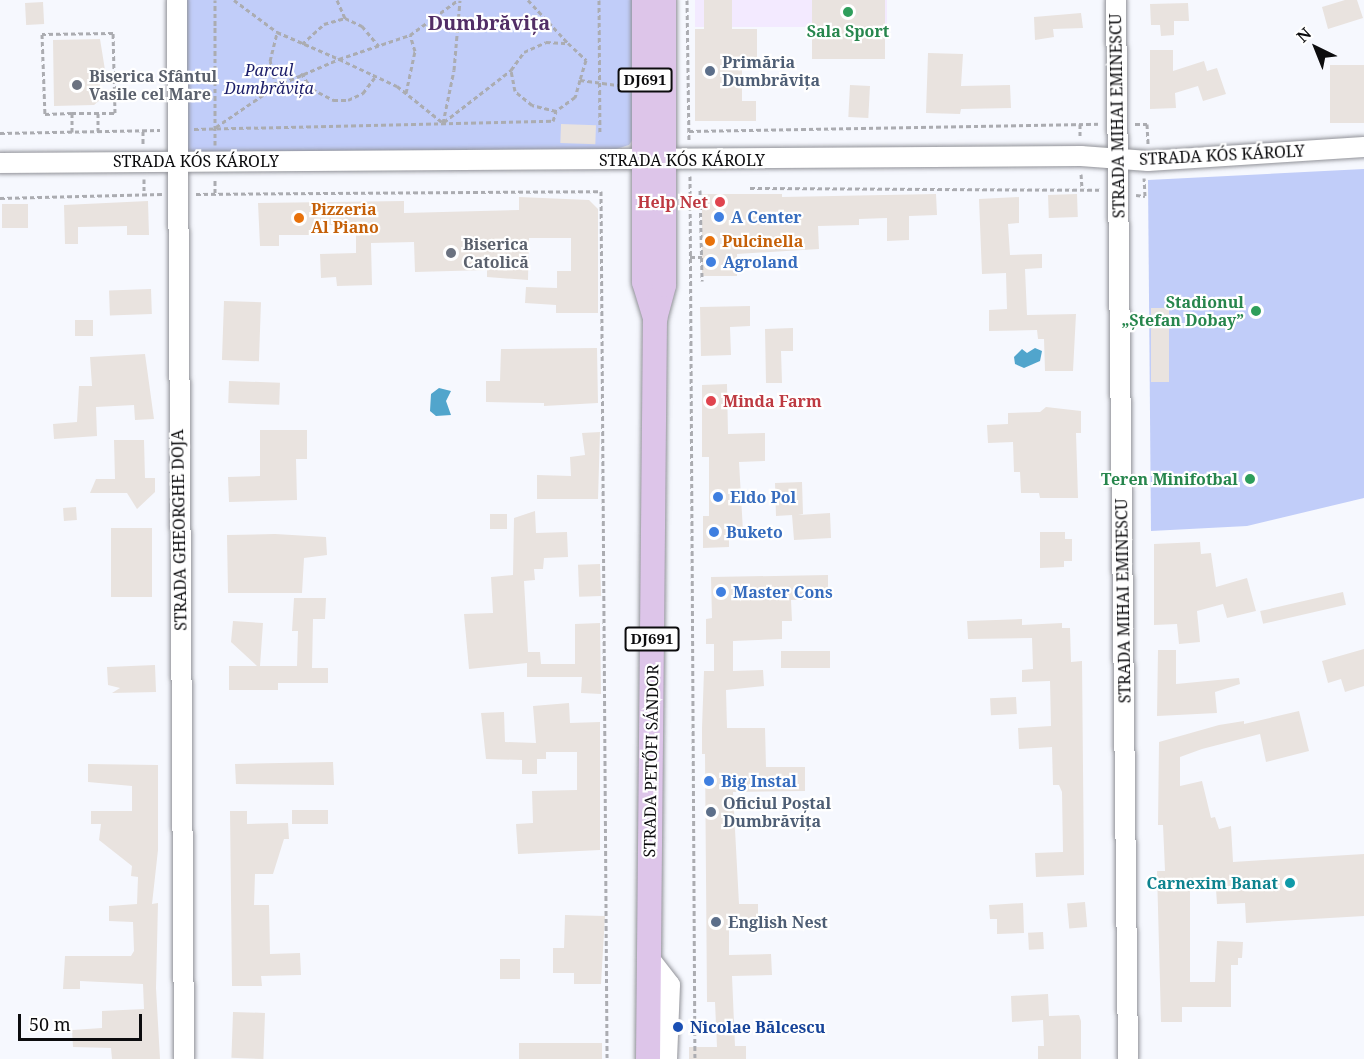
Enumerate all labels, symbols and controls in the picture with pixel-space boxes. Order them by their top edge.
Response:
marker: Sala Sport [841,5,855,19]
district label: Dumbrăvița [428,10,550,34]
street label: STRADA MIHAI EMINESCU [1106,14,1128,218]
north arrow [1286,18,1346,78]
place label: Sala Sport [807,21,889,41]
text: N [1292,22,1316,47]
place label: Primăria Dumbrăvița [722,52,820,90]
park label: Parcul Dumbrăvița [224,60,314,98]
marker: Primăria Dumbrăvița [703,64,717,78]
place label: Biserica Sfântul Vasile cel Mare [89,66,217,104]
road number: DJ691 [616,68,674,92]
marker: Biserica Sfântul Vasile cel Mare [70,78,84,92]
street label: STRADA KÓS KÁROLY [1139,141,1305,169]
street label: STRADA KÓS KÁROLY [599,150,765,170]
street label: STRADA KÓS KÁROLY [113,151,279,171]
place label: Help Net [637,192,708,212]
marker: Help Net [713,195,727,209]
place label: Pizzeria Al Piano [311,199,379,237]
place label: A Center [731,207,802,227]
marker: A Center [712,210,726,224]
marker: Pizzeria Al Piano [292,211,306,225]
place label: Pulcinella [722,231,803,251]
place label: Biserica Catolică [463,234,529,272]
marker: Pulcinella [703,234,717,248]
marker: Biserica Catolică [444,246,458,260]
place label: Agroland [723,252,798,272]
marker: Agroland [704,255,718,269]
place label: Stadionul „Ștefan Dobay” [1121,292,1244,330]
marker: Stadionul „Ștefan Dobay” [1249,304,1263,318]
place label: Minda Farm [723,391,822,411]
marker: Minda Farm [704,394,718,408]
street label: STRADA GHEORGHE DOJA [168,429,190,631]
place label: Teren Minifotbal [1101,469,1238,489]
marker: Teren Minifotbal [1243,472,1257,486]
place label: Eldo Pol [730,487,796,507]
marker: Eldo Pol [711,490,725,504]
street label: STRADA MIHAI EMINESCU [1112,499,1134,703]
place label: Buketo [726,522,783,542]
marker: Buketo [707,525,721,539]
place label: Master Cons [733,582,833,602]
marker: Master Cons [714,585,728,599]
road number: DJ691 [624,627,680,651]
street label: STRADA PETŐFI SÁNDOR [640,664,662,858]
place label: Big Instal [721,771,797,791]
marker: Big Instal [702,774,716,788]
place label: Oficiul Poștal Dumbrăvița [723,793,831,831]
marker: Oficiul Poștal Dumbrăvița [704,805,718,819]
place label: Carnexim Banat [1146,873,1278,893]
marker: Carnexim Banat [1283,876,1297,890]
place label: English Nest [728,912,828,932]
marker: English Nest [709,915,723,929]
scale bar [21,1002,146,1040]
text: 50 m [29,1012,71,1036]
place label: Nicolae Bălcescu [690,1017,825,1037]
marker: Nicolae Bălcescu [671,1020,685,1034]

